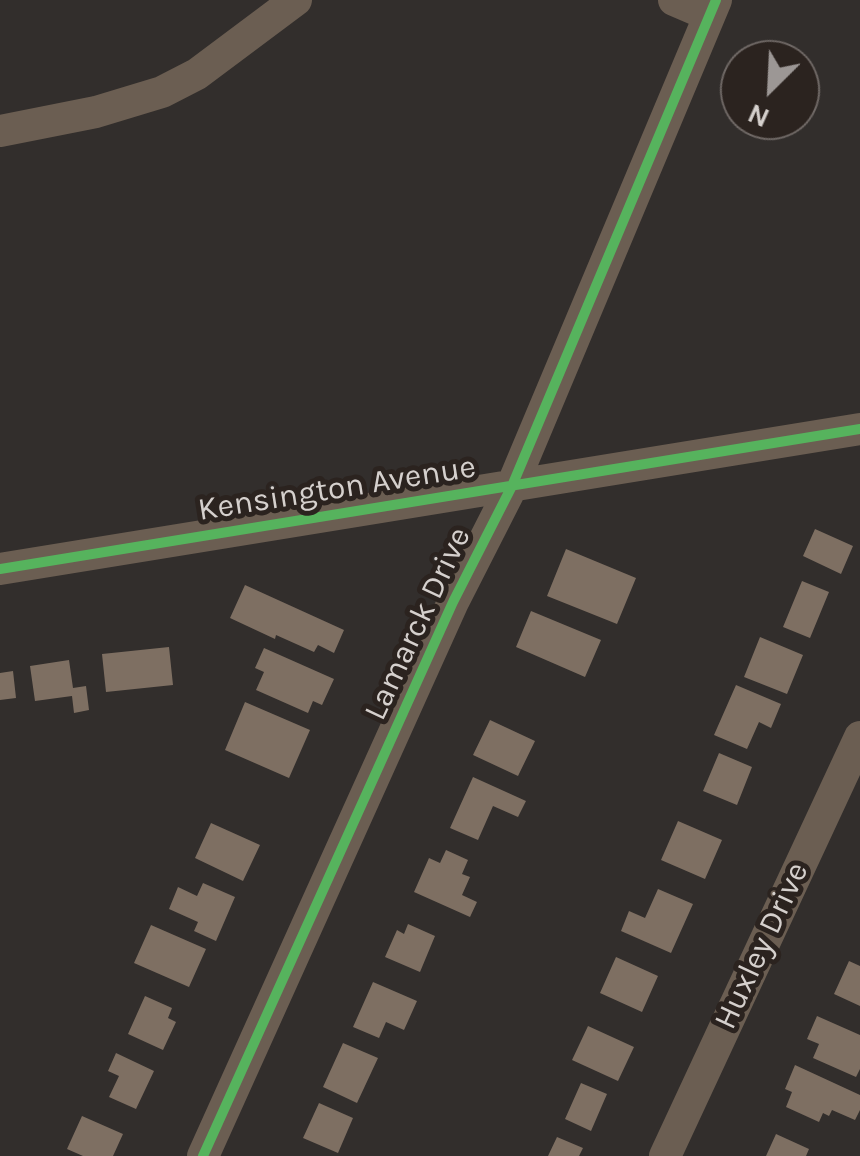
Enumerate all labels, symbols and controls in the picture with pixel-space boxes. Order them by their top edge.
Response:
north arrow [720,40,820,140]
text: N [743,97,774,135]
street label: Kensington Avenue [195,448,479,530]
street label: Lamarck Drive [357,521,479,727]
street label: Huxley Drive [707,856,817,1036]

